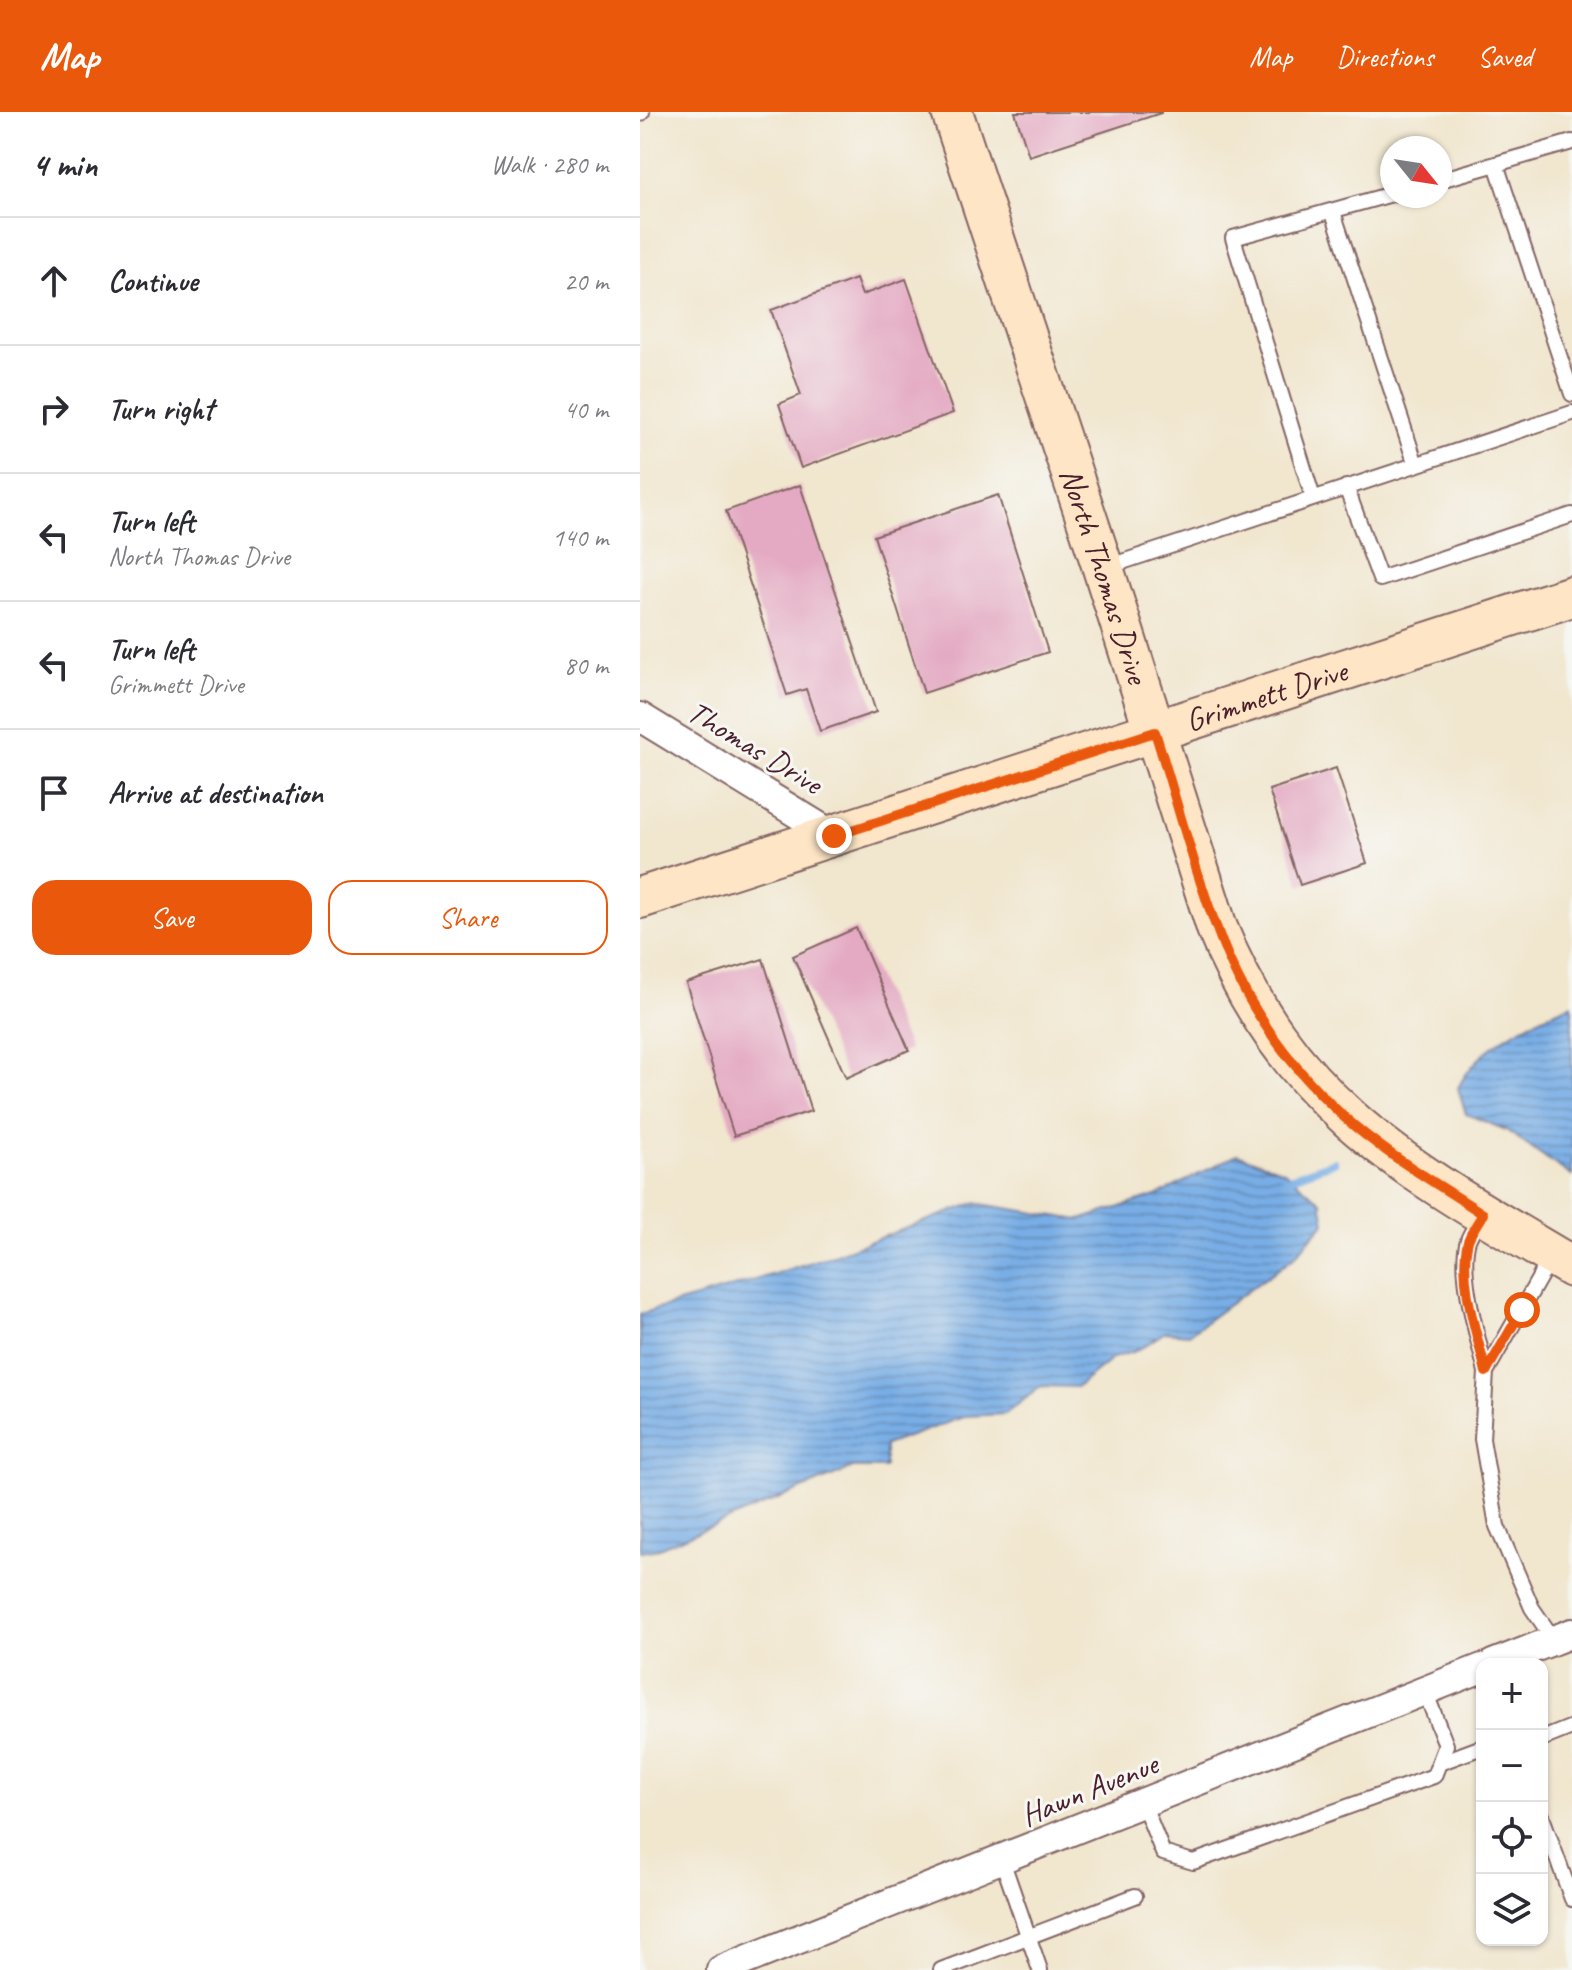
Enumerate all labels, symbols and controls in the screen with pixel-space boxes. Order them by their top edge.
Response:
text: Map [40,33,99,80]
text: Map [1249,39,1292,74]
text: Directions [1336,39,1434,74]
text: Saved [1478,39,1532,74]
north arrow [1380,136,1452,208]
text: 4 min [32,143,97,186]
text: Walk · 280 m [491,148,608,181]
icon: ahead [32,259,76,303]
text: Continue [108,262,198,300]
text: 20 m [564,265,608,298]
icon: right [32,387,76,431]
text: Turn right [108,390,213,428]
text: 40 m [564,393,608,426]
street label: North Thomas Drive [1050,463,1159,691]
text: Turn left [108,502,195,540]
icon: left [32,515,76,559]
text: 140 m [552,521,608,554]
text: North Thomas Drive [108,540,290,573]
text: Turn left [108,630,195,668]
icon: left [32,643,76,687]
text: 80 m [564,649,608,682]
street label: Grimmett Drive [1180,650,1354,741]
text: Grimmett Drive [108,668,244,701]
street label: Thomas Drive [680,691,832,805]
icon: arrive [32,771,76,815]
text: Arrive at destination [108,774,323,812]
route end [816,818,852,854]
button: Save [32,880,312,955]
button: Share [328,880,608,955]
route start [1504,1292,1540,1328]
map controls [1476,1658,1548,1946]
button: + [1476,1658,1548,1730]
button: − [1476,1730,1548,1802]
street label: Hawn Avenue [1015,1743,1166,1835]
button: locate [1476,1802,1548,1874]
button: layers [1476,1874,1548,1946]

